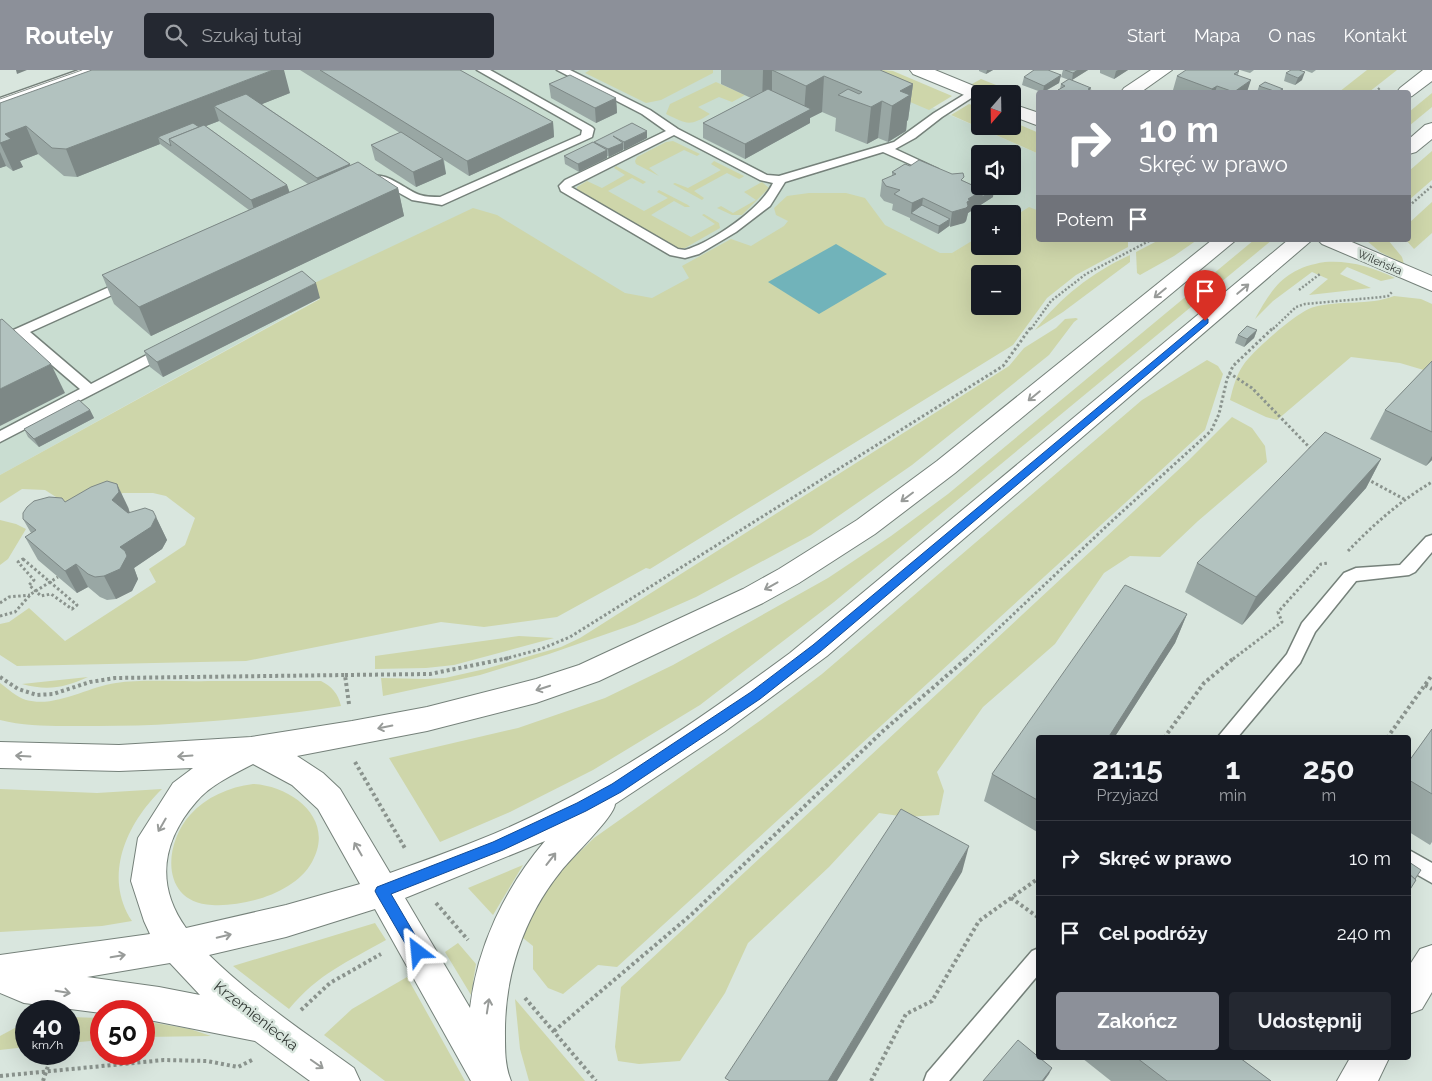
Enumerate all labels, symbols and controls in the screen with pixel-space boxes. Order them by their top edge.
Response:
search box [144,13,494,58]
text: Routely [25,21,114,50]
icon: search [162,21,190,49]
text: Szukaj tutaj [202,24,302,46]
text: Start [1127,25,1166,46]
text: Mapa [1194,25,1240,46]
text: O nas [1268,25,1315,46]
text: Kontakt [1343,25,1407,46]
north arrow [971,85,1021,135]
map controls [971,85,1021,315]
text: 10 m [1139,109,1219,150]
icon: right [1056,110,1121,175]
button: sound [971,145,1021,195]
text: Skręć w prawo [1139,151,1288,177]
button: + [971,205,1021,255]
icon: arrive [1124,205,1152,233]
text: Potem [1056,208,1114,230]
street label: Wileńska [1356,247,1404,278]
button: − [971,265,1021,315]
pin [1184,270,1226,321]
icon: arrive [1191,277,1219,305]
one-way arrow [1236,284,1249,295]
one-way arrow [1154,288,1167,299]
one-way arrow [1028,390,1041,401]
one-way arrow [900,491,914,502]
one-way arrow [765,582,779,592]
one-way arrow [535,684,551,694]
one-way arrow [378,723,394,733]
one-way arrow [178,751,194,760]
text: 21:15 [1092,751,1163,786]
text: 1 [1225,751,1240,786]
text: 250 [1303,751,1355,786]
one-way arrow [15,752,31,761]
text: Przyjazd [1096,786,1159,805]
text: min [1219,786,1247,805]
text: m [1321,786,1336,805]
one-way arrow [156,817,166,831]
one-way arrow [353,841,363,856]
icon: right [1056,844,1084,872]
text: Skręć w prawo [1099,847,1232,869]
text: 10 m [1349,847,1391,869]
one-way arrow [546,852,556,866]
icon: arrive [1056,919,1084,947]
text: Cel podróży [1099,922,1208,944]
text: 240 m [1337,922,1391,944]
position arrow [391,925,443,977]
one-way arrow [215,931,231,940]
one-way arrow [109,951,125,961]
street label: Krzemieniecka [210,978,302,1054]
one-way arrow [55,988,71,998]
button: Zakończ [1056,992,1219,1050]
button: Udostępnij [1229,992,1391,1050]
one-way arrow [484,999,494,1015]
speed limit sign: 50 [90,1000,155,1065]
text: 40 [33,1011,62,1041]
text: km/h [32,1038,63,1052]
one-way arrow [310,1059,324,1069]

